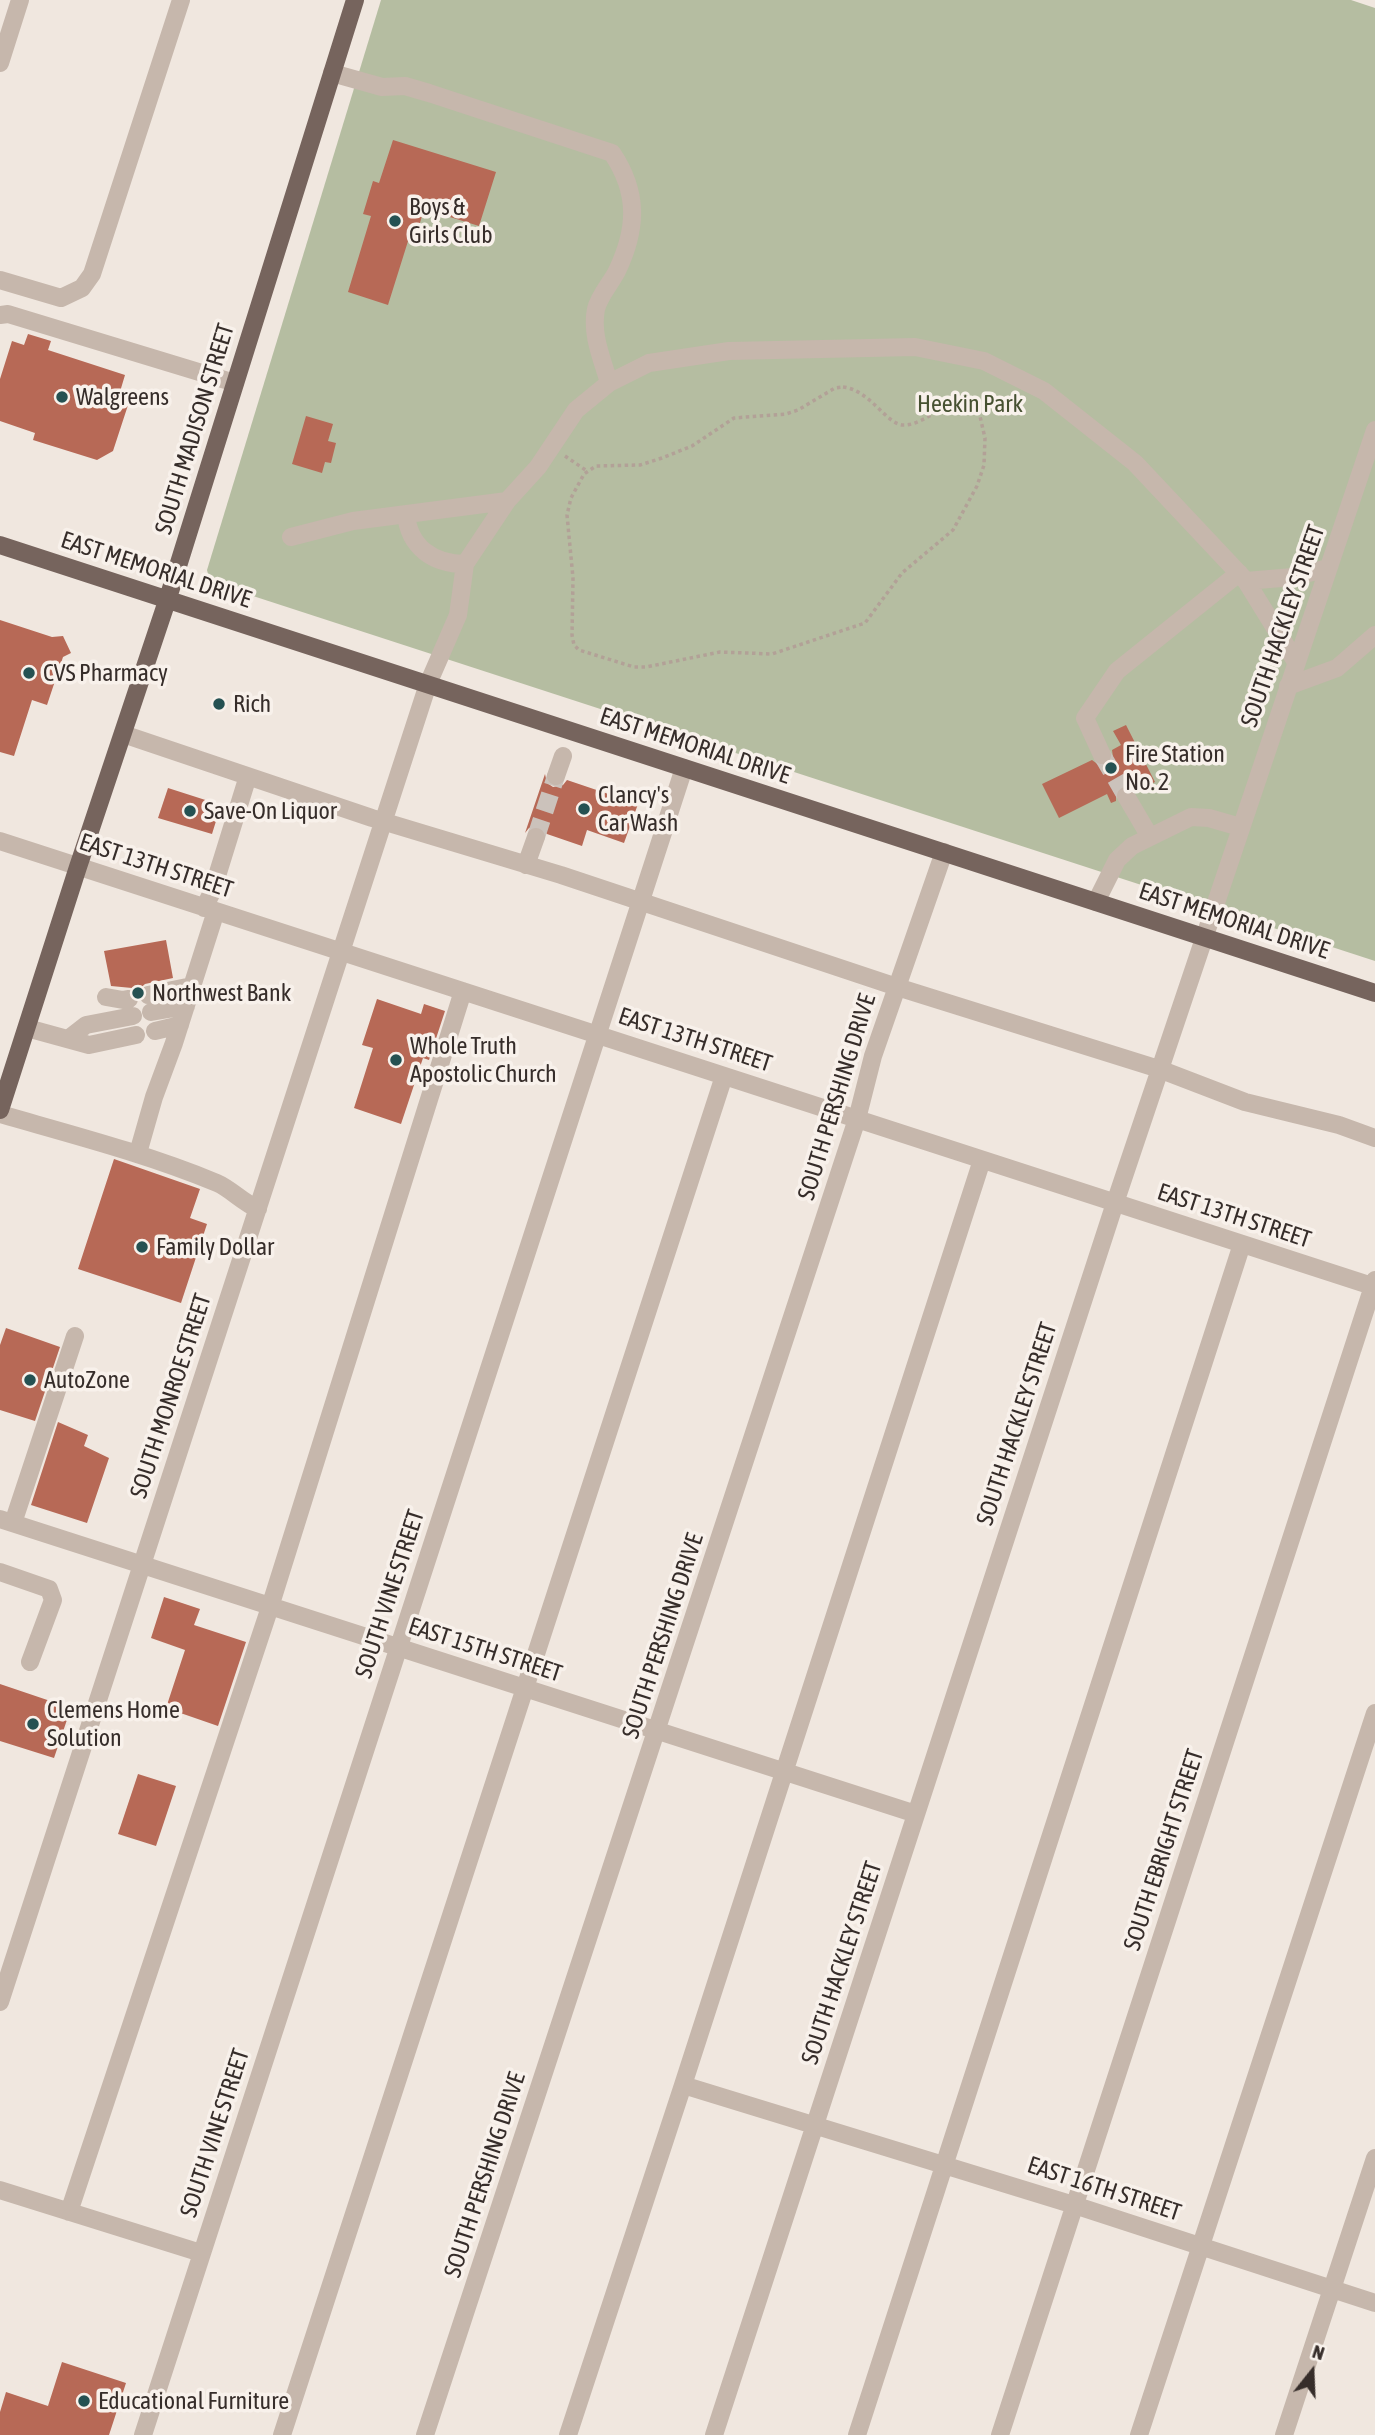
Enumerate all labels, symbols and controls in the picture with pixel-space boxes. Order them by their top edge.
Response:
place label: Boys & Girls Club [409,193,493,249]
marker: Boys & Girls Club [387,213,403,229]
street label: SOUTH MADISON STREET [149,320,241,538]
place label: Walgreens [76,383,169,411]
marker: Walgreens [54,389,70,405]
park label: Heekin Park [917,390,1023,418]
street label: SOUTH HACKLEY STREET [1235,521,1331,731]
street label: EAST MEMORIAL DRIVE [57,526,255,614]
place label: CVS Pharmacy [43,659,168,687]
marker: CVS Pharmacy [21,665,37,681]
place label: Rich [233,690,271,718]
marker: Rich [211,696,227,712]
street label: EAST MEMORIAL DRIVE [596,702,794,790]
place label: Fire Station No. 2 [1125,740,1225,796]
marker: Fire Station No. 2 [1103,760,1119,776]
place label: Clancy's Car Wash [598,781,678,837]
place label: Save-On Liquor [204,797,337,825]
marker: Clancy's Car Wash [576,801,592,817]
marker: Save-On Liquor [182,803,198,819]
street label: EAST 13TH STREET [76,828,236,904]
street label: EAST MEMORIAL DRIVE [1135,877,1333,965]
place label: Northwest Bank [152,979,291,1007]
marker: Northwest Bank [130,985,146,1001]
street label: SOUTH PERSHING DRIVE [792,991,882,1203]
street label: EAST 13TH STREET [615,1002,775,1078]
place label: Whole Truth Apostolic Church [410,1032,557,1088]
marker: Whole Truth Apostolic Church [388,1052,404,1068]
street label: EAST 13TH STREET [1154,1178,1314,1254]
place label: Family Dollar [156,1233,274,1261]
marker: Family Dollar [134,1239,150,1255]
street label: SOUTH MONROE STREET [124,1290,218,1502]
street label: SOUTH HACKLEY STREET [971,1319,1063,1529]
place label: AutoZone [44,1366,130,1394]
marker: AutoZone [22,1372,38,1388]
street label: SOUTH VINE STREET [349,1506,431,1682]
street label: SOUTH PERSHING DRIVE [616,1530,710,1742]
street label: EAST 15TH STREET [405,1612,565,1688]
place label: Clemens Home Solution [47,1696,180,1752]
marker: Clemens Home Solution [25,1716,41,1732]
street label: SOUTH EBRIGHT STREET [1118,1746,1210,1954]
street label: SOUTH HACKLEY STREET [796,1858,888,2068]
street label: SOUTH VINE STREET [174,2045,256,2221]
street label: SOUTH PERSHING DRIVE [438,2069,532,2281]
street label: EAST 16TH STREET [1024,2151,1184,2227]
north arrow [1277,2337,1347,2407]
text: N [1310,2340,1327,2364]
place label: Educational Furniture [98,2387,289,2415]
marker: Educational Furniture [76,2393,92,2409]

